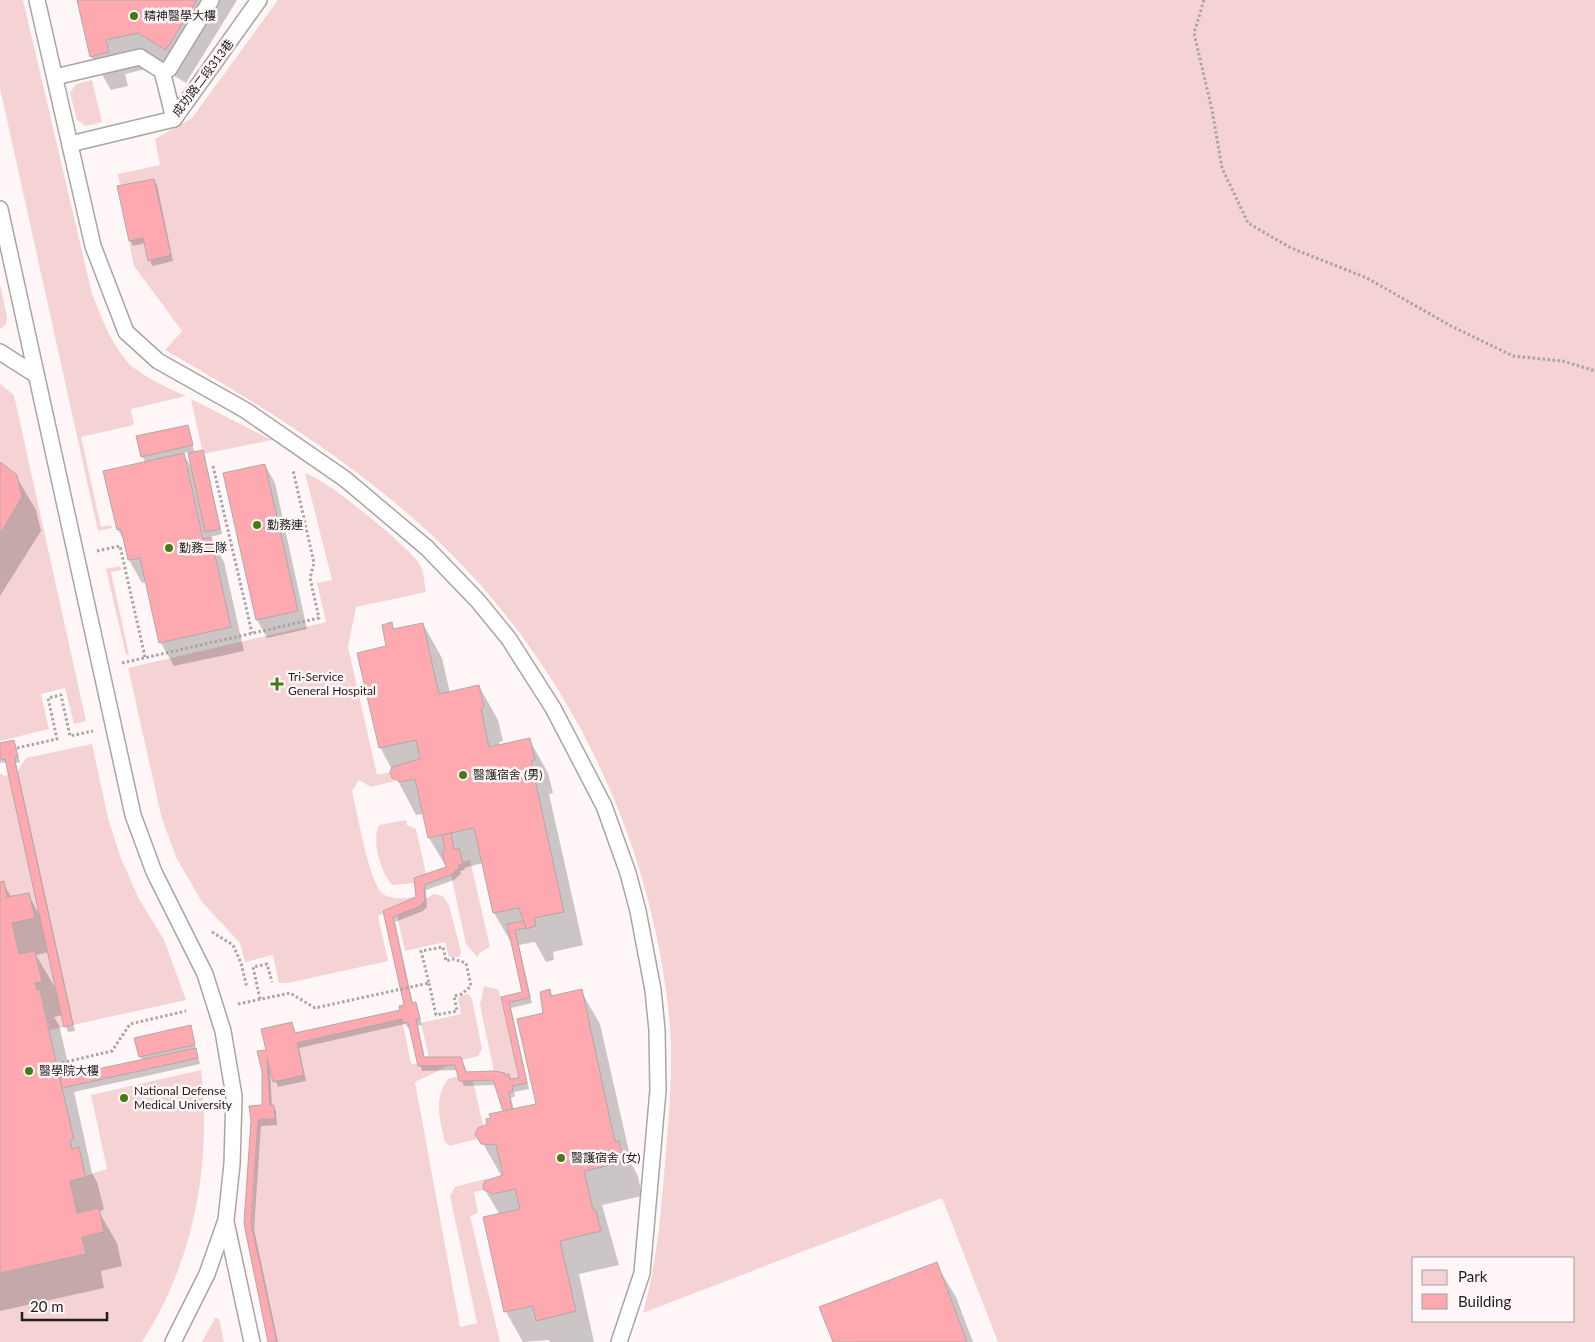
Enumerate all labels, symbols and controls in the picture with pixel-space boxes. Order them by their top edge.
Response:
place label: 精神醫學大樓 [144,8,216,23]
marker: 精神醫學大樓 [128,10,140,22]
street label: 成功路二段313巷 [169,36,237,119]
place label: 勤務連 [267,517,303,532]
marker: 勤務連 [251,519,263,531]
place label: 勤務二隊 [179,540,227,555]
marker: 勤務二隊 [163,542,175,554]
place label: Tri-Service General Hospital [288,669,376,698]
marker: Tri-Service General Hospital [270,677,284,691]
place label: 醫護宿舍 (男) [473,767,542,782]
marker: 醫護宿舍 (男) [457,769,469,781]
place label: 醫學院大樓 [39,1063,99,1078]
marker: 醫學院大樓 [23,1065,35,1077]
place label: National Defense Medical University [134,1083,233,1112]
marker: National Defense Medical University [118,1092,130,1104]
place label: 醫護宿舍 (女) [571,1150,640,1165]
marker: 醫護宿舍 (女) [555,1152,567,1164]
legend [1412,1257,1575,1322]
text: Park [1458,1267,1488,1285]
scale bar [22,1290,108,1322]
text: Building [1458,1292,1511,1310]
text: 20 m [30,1297,64,1315]

